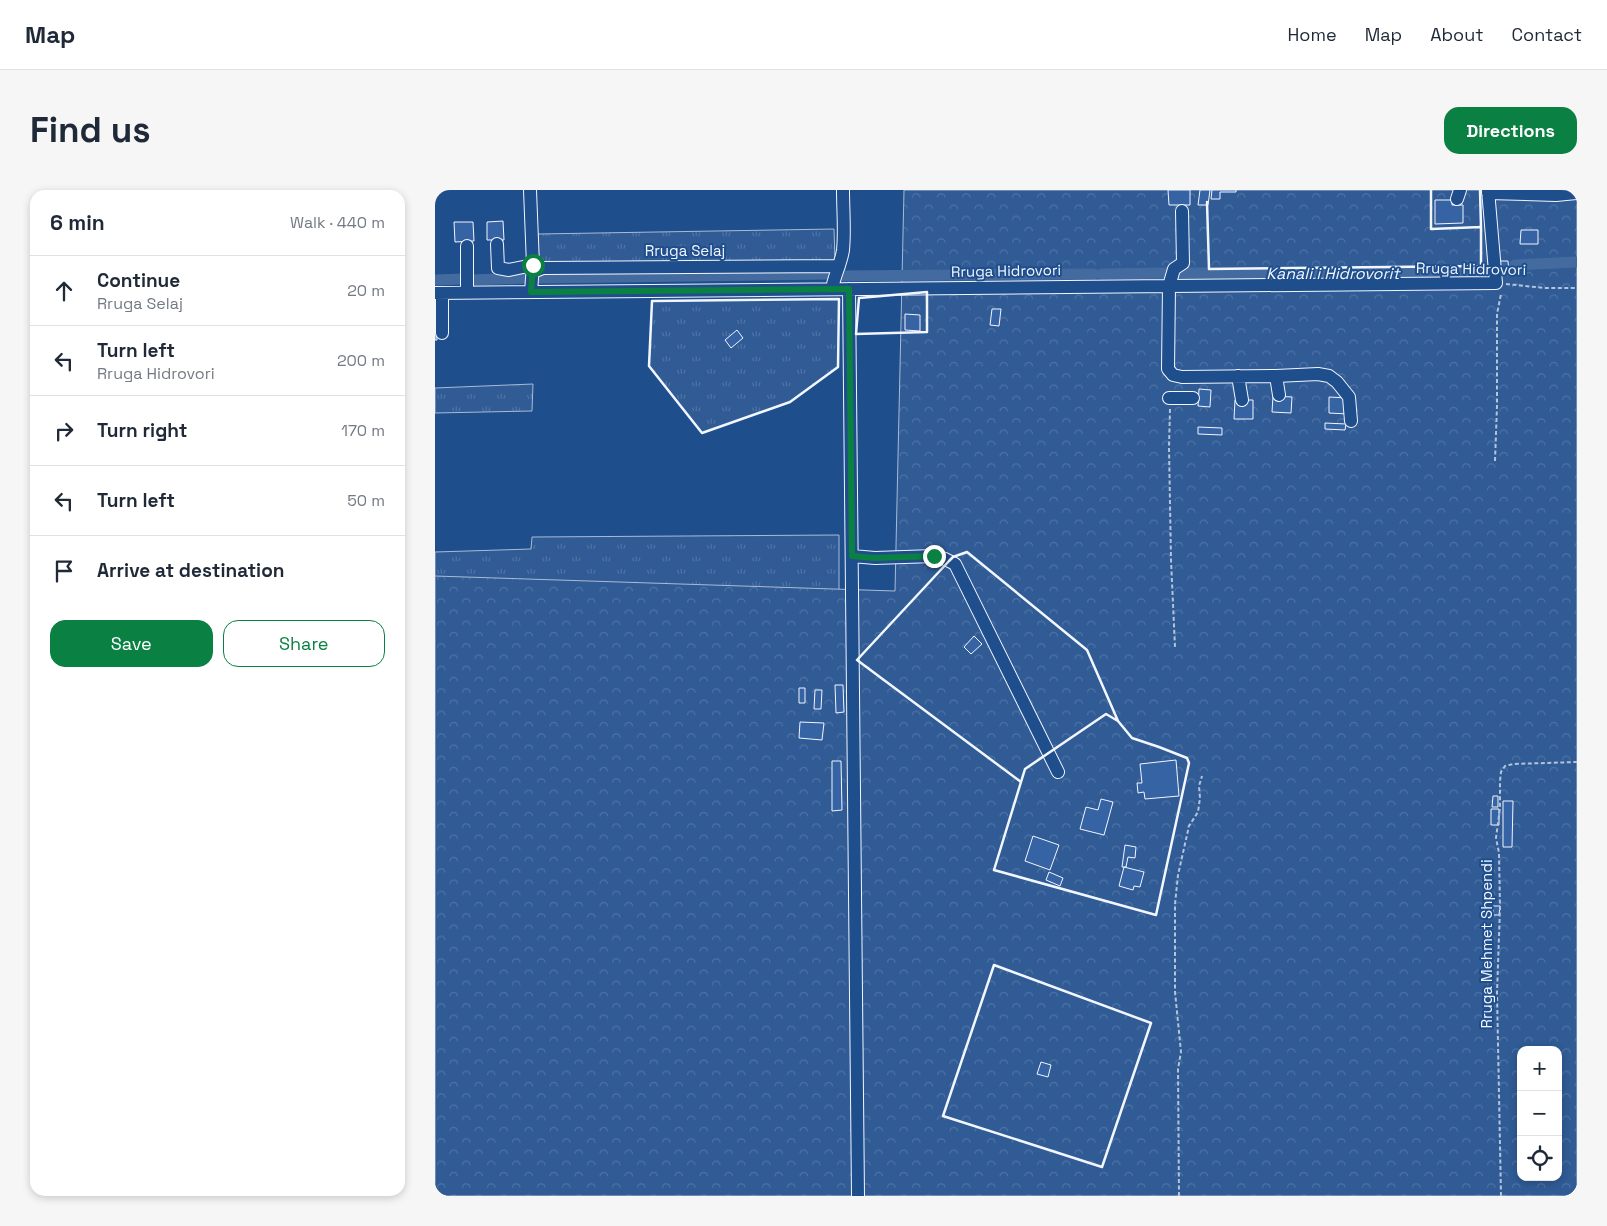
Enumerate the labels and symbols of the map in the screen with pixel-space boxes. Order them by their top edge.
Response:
street label: Rruga Selaj [645,241,725,260]
route start [522,254,545,277]
street label: Rruga Hidrovori [1416,258,1526,279]
street label: Rruga Hidrovori [951,260,1061,281]
water label: Kanali i Hidrovorit [1266,263,1401,284]
route end [923,545,946,568]
street label: Rruga Mehmet Shpendi [1477,859,1496,1029]

